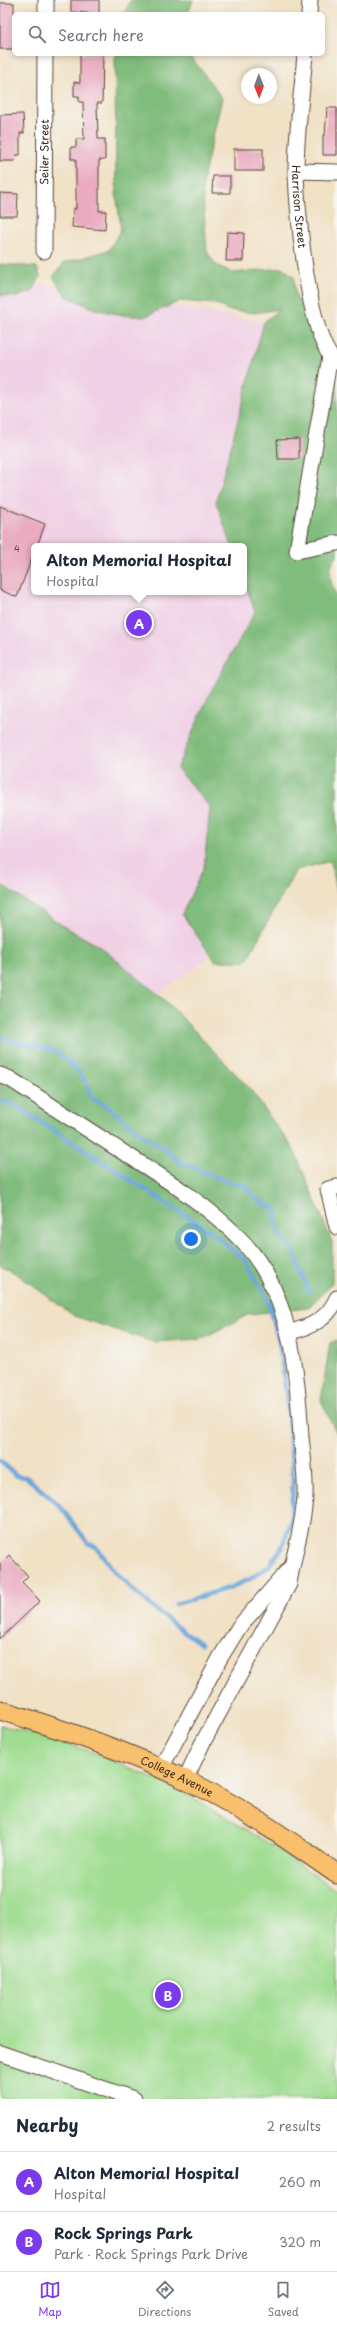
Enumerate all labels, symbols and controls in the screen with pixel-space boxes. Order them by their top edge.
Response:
search box [12,12,325,56]
icon: search [26,23,48,45]
text: Search here [58,23,144,46]
north arrow [241,68,277,104]
street label: Seiler Street [35,119,53,185]
street label: Harrison Street [288,165,311,249]
house number: 4 [14,541,20,555]
popup [31,543,247,595]
text: Alton Memorial Hospital [46,548,232,571]
text: Hospital [46,571,99,590]
pin: A [126,608,152,638]
your location [181,1229,201,1249]
street label: College Avenue [138,1751,217,1801]
pin: B [155,1980,181,2010]
text: Nearby [16,2112,78,2138]
text: 2 results [267,2116,321,2135]
text: Alton Memorial Hospital [54,2161,239,2184]
text: A [24,2172,34,2191]
text: 260 m [279,2172,321,2191]
text: Hospital [54,2184,106,2203]
text: Rock Springs Park [54,2221,193,2244]
text: B [25,2232,33,2251]
text: 320 m [279,2232,321,2251]
text: Park · Rock Springs Park Drive [54,2244,248,2263]
tab: Map [38,2279,62,2320]
tab: Directions [138,2279,191,2320]
tab: Saved [268,2279,299,2320]

